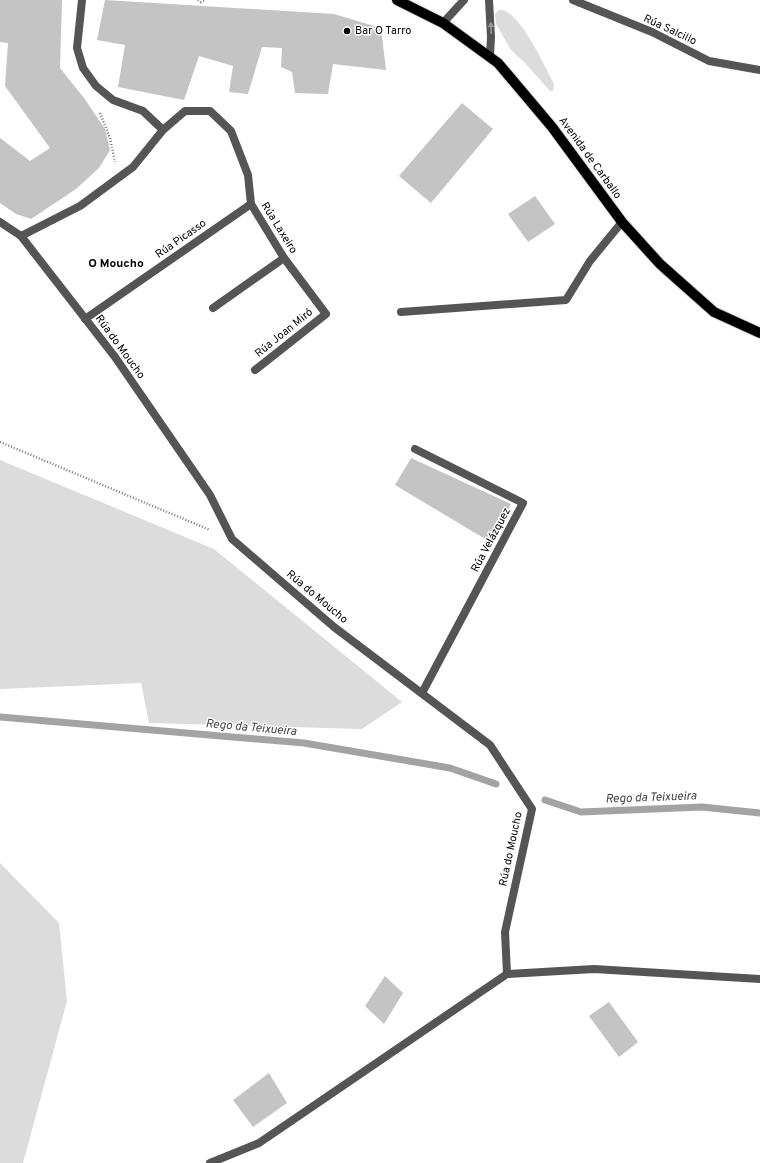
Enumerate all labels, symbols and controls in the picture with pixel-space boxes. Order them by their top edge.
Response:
street label: Rúa Salcillo [641,12,699,48]
one-way arrow [487,22,494,34]
place label: Bar O Tarro [355,24,411,38]
marker: Bar O Tarro [342,26,352,36]
street label: Avenida de Carballo [556,114,624,202]
street label: Rúa Laxeiro [258,200,300,256]
street label: Rúa Picasso [153,216,209,262]
district label: O Moucho [88,256,144,272]
street label: Rúa Joan Miró [252,305,316,361]
street label: Rúa do Moucho [92,312,148,382]
street label: Rúa Velázquez [468,505,514,575]
street label: Rúa do Moucho [283,567,351,627]
water label: Rego da Teixueira [205,716,298,740]
water label: Rego da Teixueira [605,788,698,808]
street label: Rúa do Moucho [496,810,526,888]

